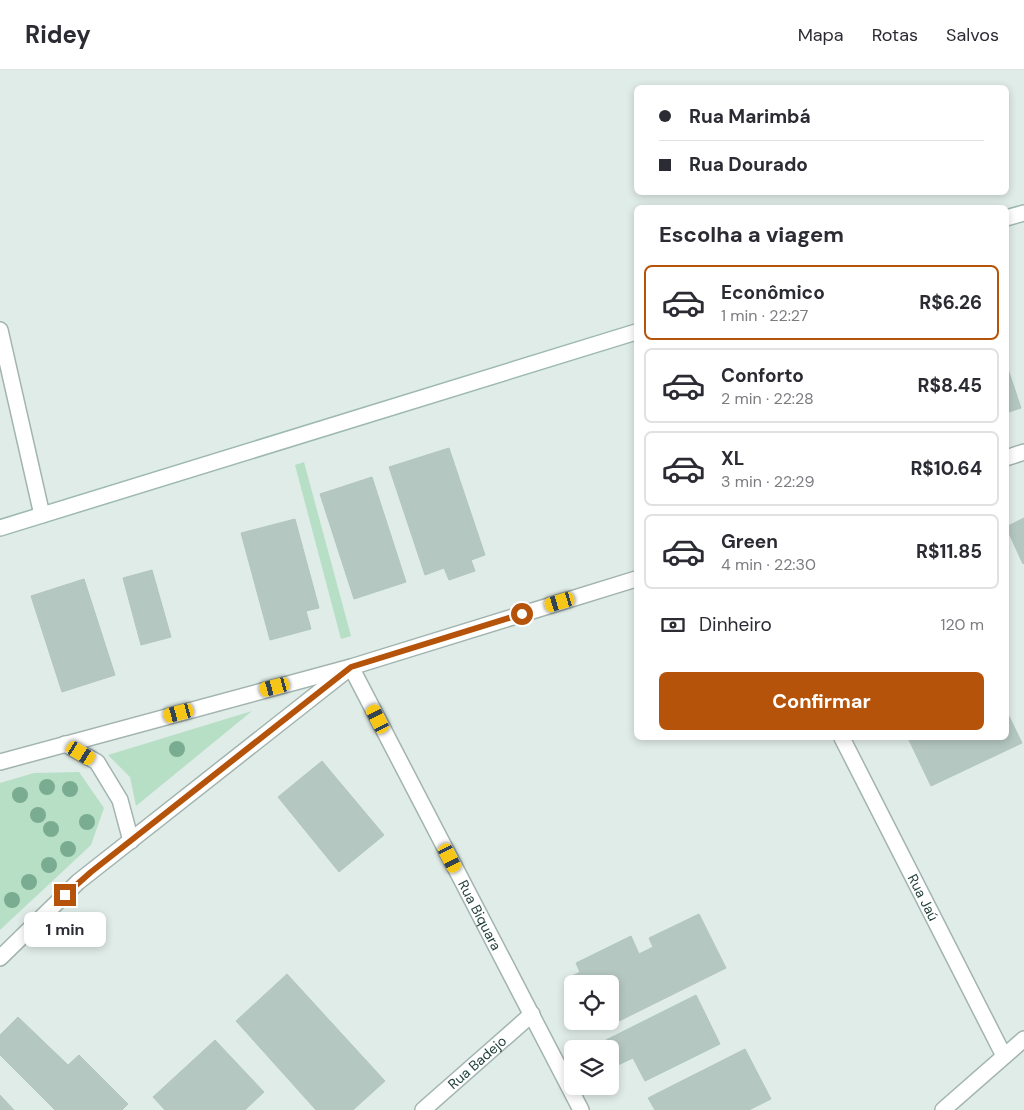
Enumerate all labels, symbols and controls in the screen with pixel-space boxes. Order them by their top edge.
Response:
text: Ridey [25,19,91,50]
text: Mapa [798,23,844,47]
text: Rotas [872,23,918,47]
text: Salvos [946,23,999,47]
text: Rua Marimbá [689,104,811,129]
text: Rua Dourado [689,152,808,177]
text: Escolha a viagem [659,220,844,249]
icon: car [661,280,706,325]
text: Econômico [721,280,825,305]
text: R$6.26 [919,290,982,315]
text: 1 min · 22:27 [721,305,808,326]
icon: car [661,363,706,408]
text: Conforto [721,363,804,388]
text: R$8.45 [918,373,982,398]
text: 2 min · 22:28 [721,388,814,409]
icon: car [661,446,706,491]
text: XL [721,446,744,471]
text: R$10.64 [910,456,982,481]
text: 3 min · 22:29 [721,471,814,492]
icon: car [661,529,706,574]
text: Green [721,529,778,554]
text: R$11.85 [916,539,982,564]
text: 4 min · 22:30 [721,554,816,575]
car [543,590,576,614]
route start [511,603,533,625]
icon: cash [659,611,687,639]
text: Dinheiro [699,612,772,637]
text: 120 m [940,614,984,635]
button: Confirmar [659,672,984,730]
car [258,676,291,698]
car [162,702,195,724]
car [364,702,391,736]
car [64,739,97,767]
car [436,841,463,875]
street label: Rua Jaú [904,871,943,924]
street label: Rua Biquara [454,877,506,953]
route end [54,884,76,906]
callout: 1 min [24,912,106,948]
text: 1 min [46,919,84,940]
map controls [564,975,619,1095]
button: locate [564,975,619,1030]
street label: Rua Badejo [444,1032,510,1093]
button: layers [564,1040,619,1095]

